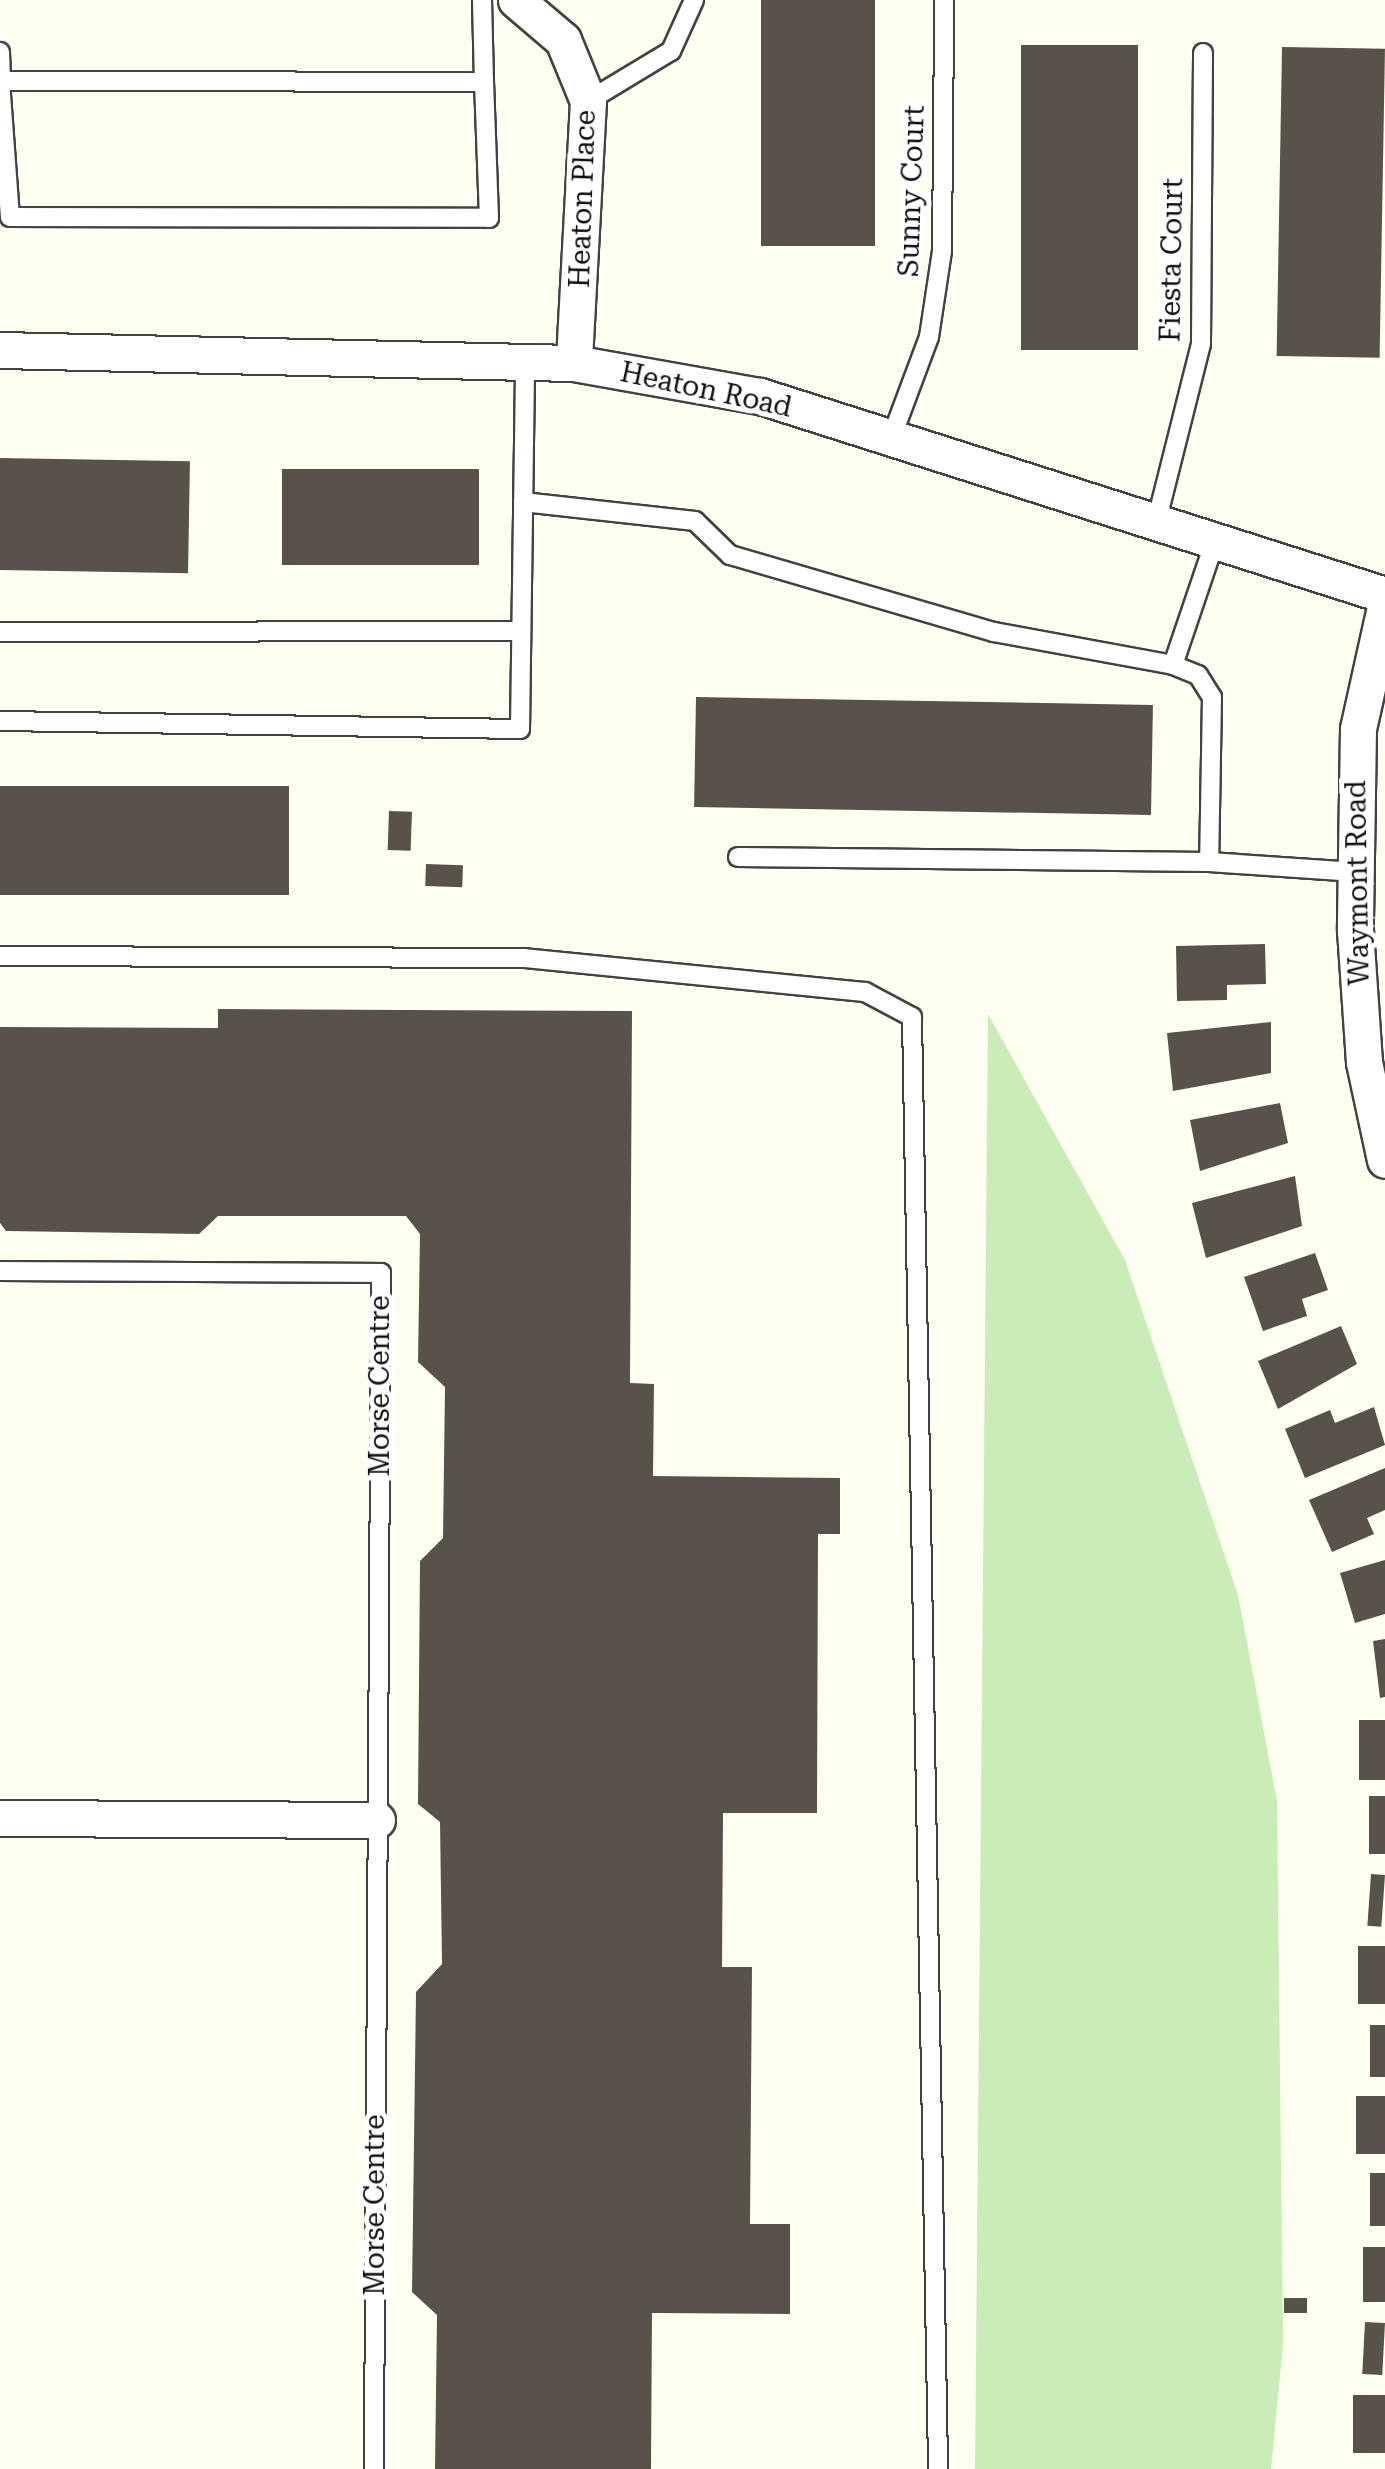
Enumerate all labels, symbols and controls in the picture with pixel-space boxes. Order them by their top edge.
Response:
street label: Sunny Court [892,105,932,277]
street label: Heaton Place [563,109,603,289]
street label: Fiesta Court [1154,178,1190,342]
street label: Heaton Road [617,355,795,425]
street label: Waymont Road [1339,780,1377,986]
street label: Morse Centre [363,1295,397,1477]
street label: Morse Centre [358,2114,392,2296]

